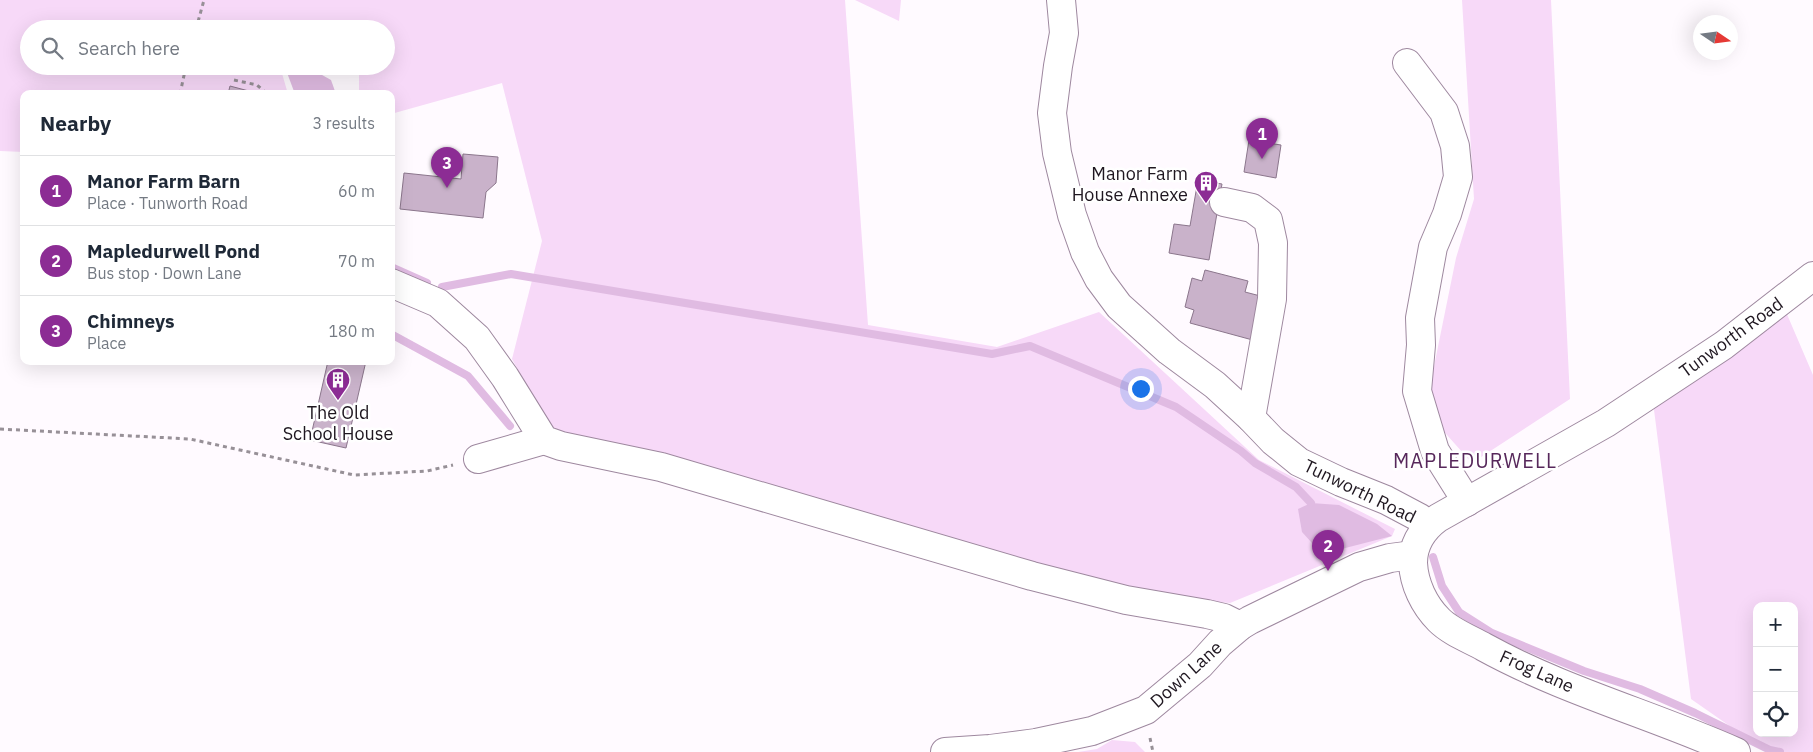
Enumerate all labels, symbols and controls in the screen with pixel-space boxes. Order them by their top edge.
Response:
north arrow [1693,15,1738,60]
search box [20,20,395,75]
icon: search [38,34,66,62]
text: Search here [78,36,180,60]
text: Nearby [40,109,111,137]
text: 3 results [312,113,375,133]
pin: 1 [1246,118,1278,159]
pin: 3 [431,147,463,188]
place label: Manor Farm House Annexe [1072,162,1188,206]
text: Manor Farm Barn [87,169,240,193]
building icon: Manor Farm House Annexe [1193,170,1219,204]
text: 1 [51,181,61,201]
text: 60 m [338,181,375,201]
text: Place · Tunworth Road [87,193,248,213]
text: Mapledurwell Pond [87,239,260,263]
text: 2 [51,251,61,271]
text: 70 m [338,251,375,271]
text: Bus stop · Down Lane [87,263,242,283]
street label: Tunworth Road [1675,292,1787,382]
text: Chimneys [87,309,175,333]
text: 3 [51,321,61,341]
text: 180 m [328,321,375,341]
text: Place [87,333,126,353]
building icon: The Old School House [325,367,351,401]
your location [1128,376,1154,402]
place label: The Old School House [283,401,393,445]
district label: MAPLEDURWELL [1393,447,1557,474]
street label: Tunworth Road [1300,454,1420,528]
pin: 2 [1312,530,1344,571]
map controls [1753,602,1798,737]
button: + [1753,602,1798,647]
street label: Down Lane [1145,636,1227,712]
street label: Frog Lane [1496,644,1578,698]
button: − [1753,647,1798,692]
button: locate [1753,692,1798,737]

